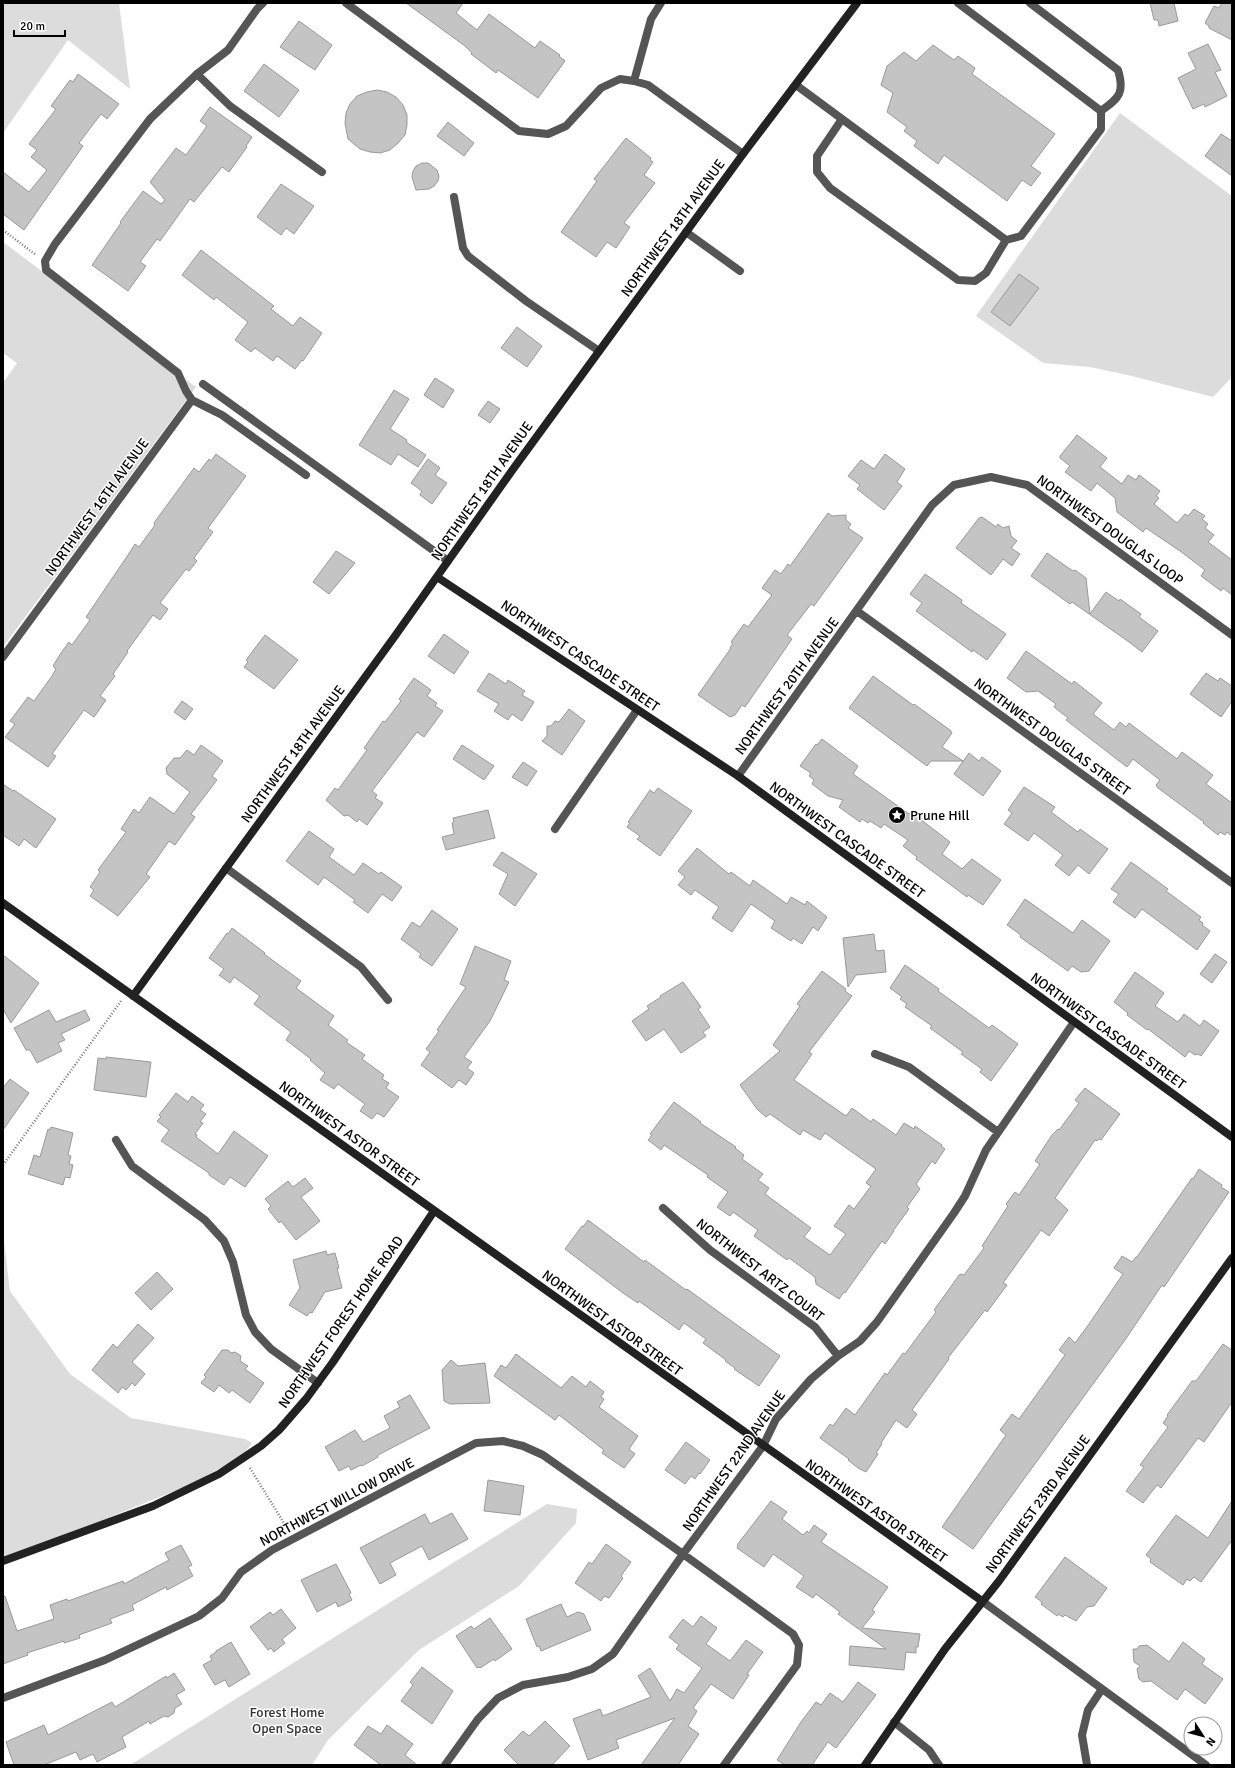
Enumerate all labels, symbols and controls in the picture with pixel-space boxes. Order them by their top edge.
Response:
scale bar [14,12,65,38]
text: 20 m [20,19,45,34]
street label: NORTHWEST 18TH AVENUE [617,156,729,300]
street label: NORTHWEST 18TH AVENUE [428,418,537,564]
street label: NORTHWEST 16TH AVENUE [41,435,153,579]
street label: NORTHWEST DOUGLAS LOOP [1033,471,1187,589]
street label: NORTHWEST CASCADE STREET [497,596,663,716]
street label: NORTHWEST 20TH AVENUE [731,614,843,758]
street label: NORTHWEST DOUGLAS STREET [971,675,1134,799]
street label: NORTHWEST 18TH AVENUE [237,682,349,826]
street label: NORTHWEST CASCADE STREET [766,778,928,902]
place icon: Prune Hill [887,805,907,825]
place label: Prune Hill [910,807,970,824]
street label: NORTHWEST CASCADE STREET [1027,969,1189,1093]
street label: NORTHWEST ASTOR STREET [276,1077,422,1191]
street label: NORTHWEST ARTZ COURT [693,1215,827,1325]
street label: NORTHWEST FOREST HOME ROAD [275,1233,407,1411]
street label: NORTHWEST ASTOR STREET [539,1266,685,1380]
street label: NORTHWEST 22ND AVENUE [679,1387,789,1535]
street label: NORTHWEST 23RD AVENUE [982,1431,1094,1576]
street label: NORTHWEST WILLOW DRIVE [257,1454,417,1550]
street label: NORTHWEST ASTOR STREET [802,1456,950,1567]
park label: Forest Home Open Space [249,1704,325,1737]
north arrow [1183,1716,1223,1756]
text: N [1203,1735,1218,1749]

